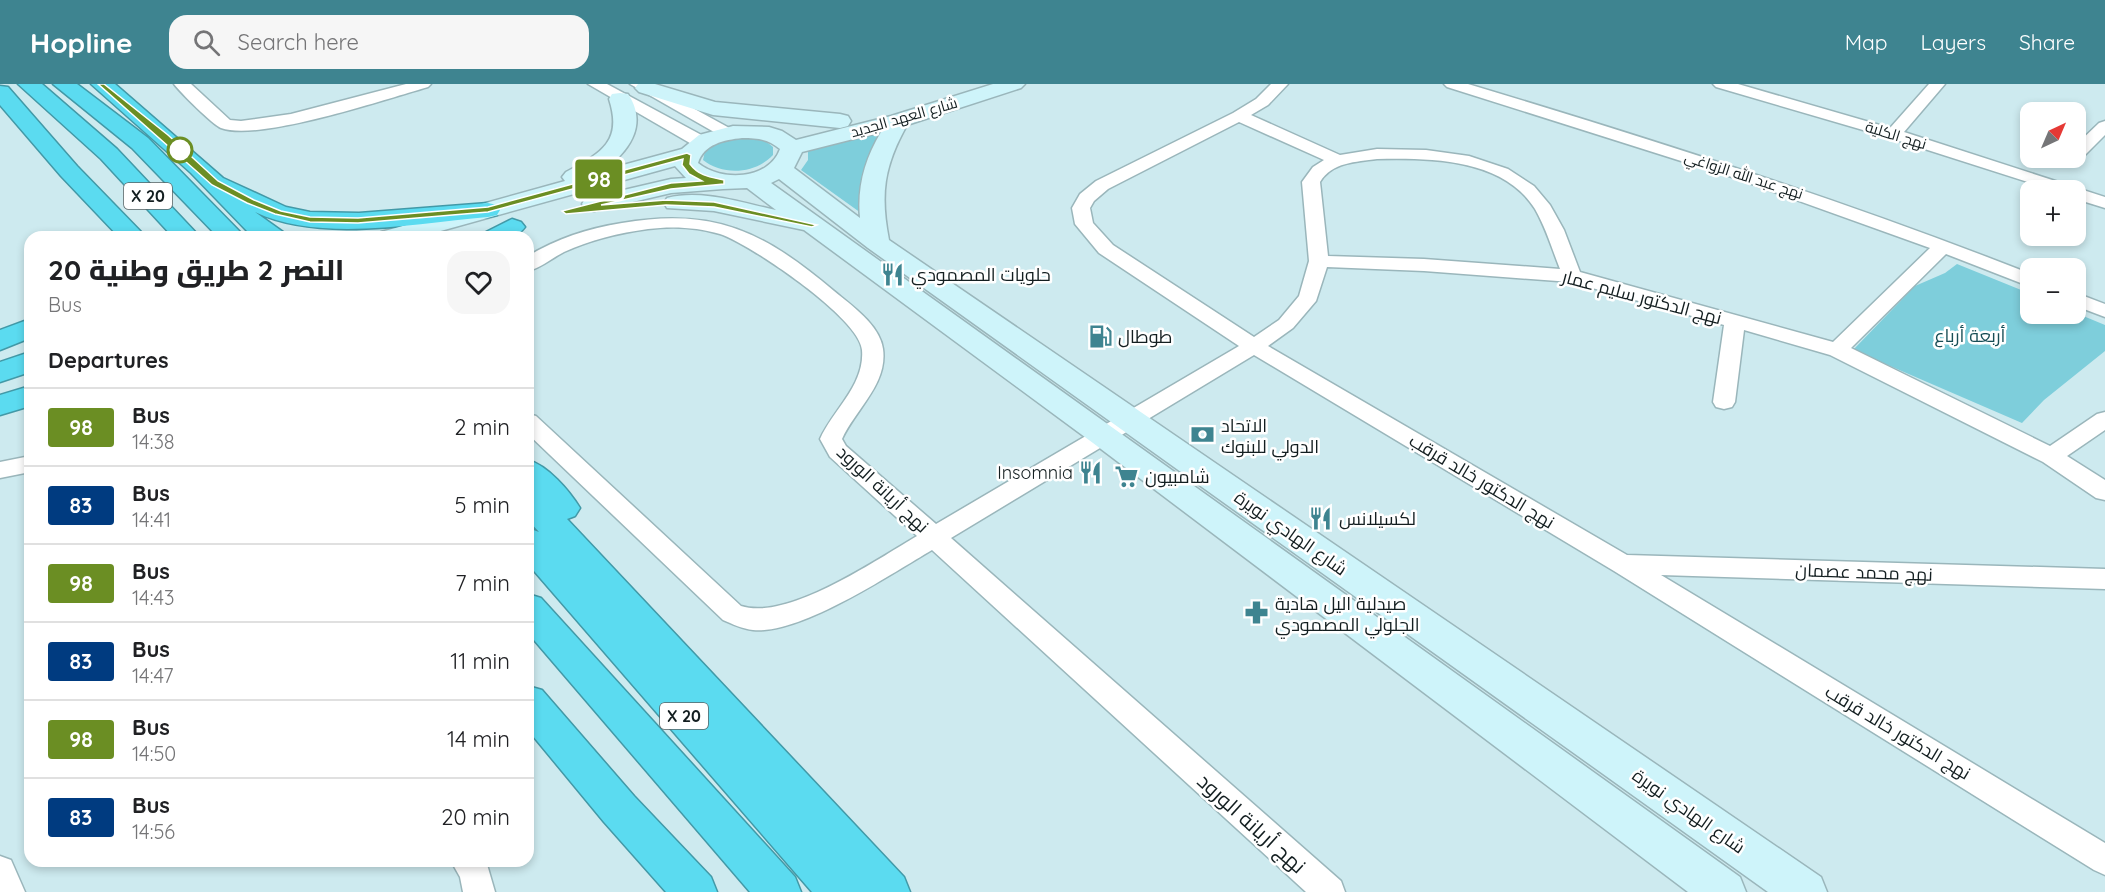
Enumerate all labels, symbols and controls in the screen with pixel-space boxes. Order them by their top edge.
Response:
search box [169,15,589,69]
text: Hopline [30,25,133,60]
icon: search [190,26,223,59]
text: Search here [238,28,359,56]
text: Map [1845,29,1888,55]
text: Layers [1921,29,1986,55]
text: Share [2019,29,2075,55]
street label: شارع العهد الجديد [848,93,960,143]
north arrow [2020,102,2086,168]
map controls [2020,102,2086,324]
street label: نهج الكلية [1862,117,1929,155]
unlabelled marker [167,137,193,163]
street label: نهج عبد الله الزواغي [1681,147,1806,206]
line badge: 98 [572,160,626,199]
text: 98 [587,166,611,192]
button: + [2020,180,2086,246]
road number: X 20 [124,183,172,209]
button: heart [447,251,510,314]
text: النصر 2 طريق وطنية 20 [48,252,344,287]
button: − [2020,258,2086,324]
restaurant icon: حلويات المصمودي [880,261,906,287]
place label: حلويات المصمودي [911,263,1051,289]
street label: نهج الدكتور سليم عمار [1558,264,1724,330]
text: Bus [48,292,82,317]
fuel station icon: طوطال [1087,323,1113,349]
park label: أربعة أرباع [1935,324,2006,348]
place label: طوطال [1118,325,1172,348]
text: Departures [48,346,169,374]
text: Bus [132,401,170,429]
text: 2 min [454,413,510,441]
text: 98 [69,414,93,440]
place label: الاتحاد الدولي للبنوك [1221,414,1319,461]
bank icon: الاتحاد الدولي للبنوك [1190,422,1216,448]
street label: نهج الدكتور خالد قرقب [1405,428,1559,534]
text: 14:38 [132,429,175,454]
street label: نهج أريانة الورود [831,440,934,538]
restaurant icon: Insomnia [1078,459,1104,485]
place label: Insomnia [997,461,1073,484]
supermarket icon: شامبيون [1114,463,1140,489]
place label: شامبيون [1145,465,1210,488]
text: Bus [132,479,170,507]
street label: شارع الهادي نويرة [1228,486,1352,583]
text: 5 min [455,491,510,519]
text: 83 [70,492,92,518]
restaurant icon: لكسيلانس [1308,505,1334,531]
text: 14:41 [132,507,171,532]
place label: لكسيلانس [1339,507,1416,530]
text: Bus [132,557,170,585]
street label: نهج محمد عصمان [1795,558,1933,587]
text: 7 min [455,569,510,597]
text: 98 [69,570,93,596]
text: 14:43 [132,585,174,610]
place label: صيدلية اليل هادية الجلولي المصمودي [1275,592,1420,639]
pharmacy icon: صيدلية اليل هادية الجلولي المصمودي [1244,600,1270,626]
text: Bus [132,635,170,663]
text: 11 min [450,647,510,675]
text: 83 [70,648,92,674]
text: 14:47 [132,663,174,688]
street label: نهج الدكتور خالد قرقب [1821,679,1975,785]
road number: X 20 [660,703,708,729]
text: Bus [132,713,170,741]
text: 14 min [447,725,510,753]
text: 98 [69,726,93,752]
text: 14:50 [132,741,176,766]
street label: شارع الهادي نويرة [1626,764,1750,861]
street label: نهج أريانة الورود [1191,767,1312,880]
text: Bus [132,791,170,819]
text: 20 min [441,803,510,831]
text: 83 [70,804,92,830]
text: 14:56 [132,819,175,844]

